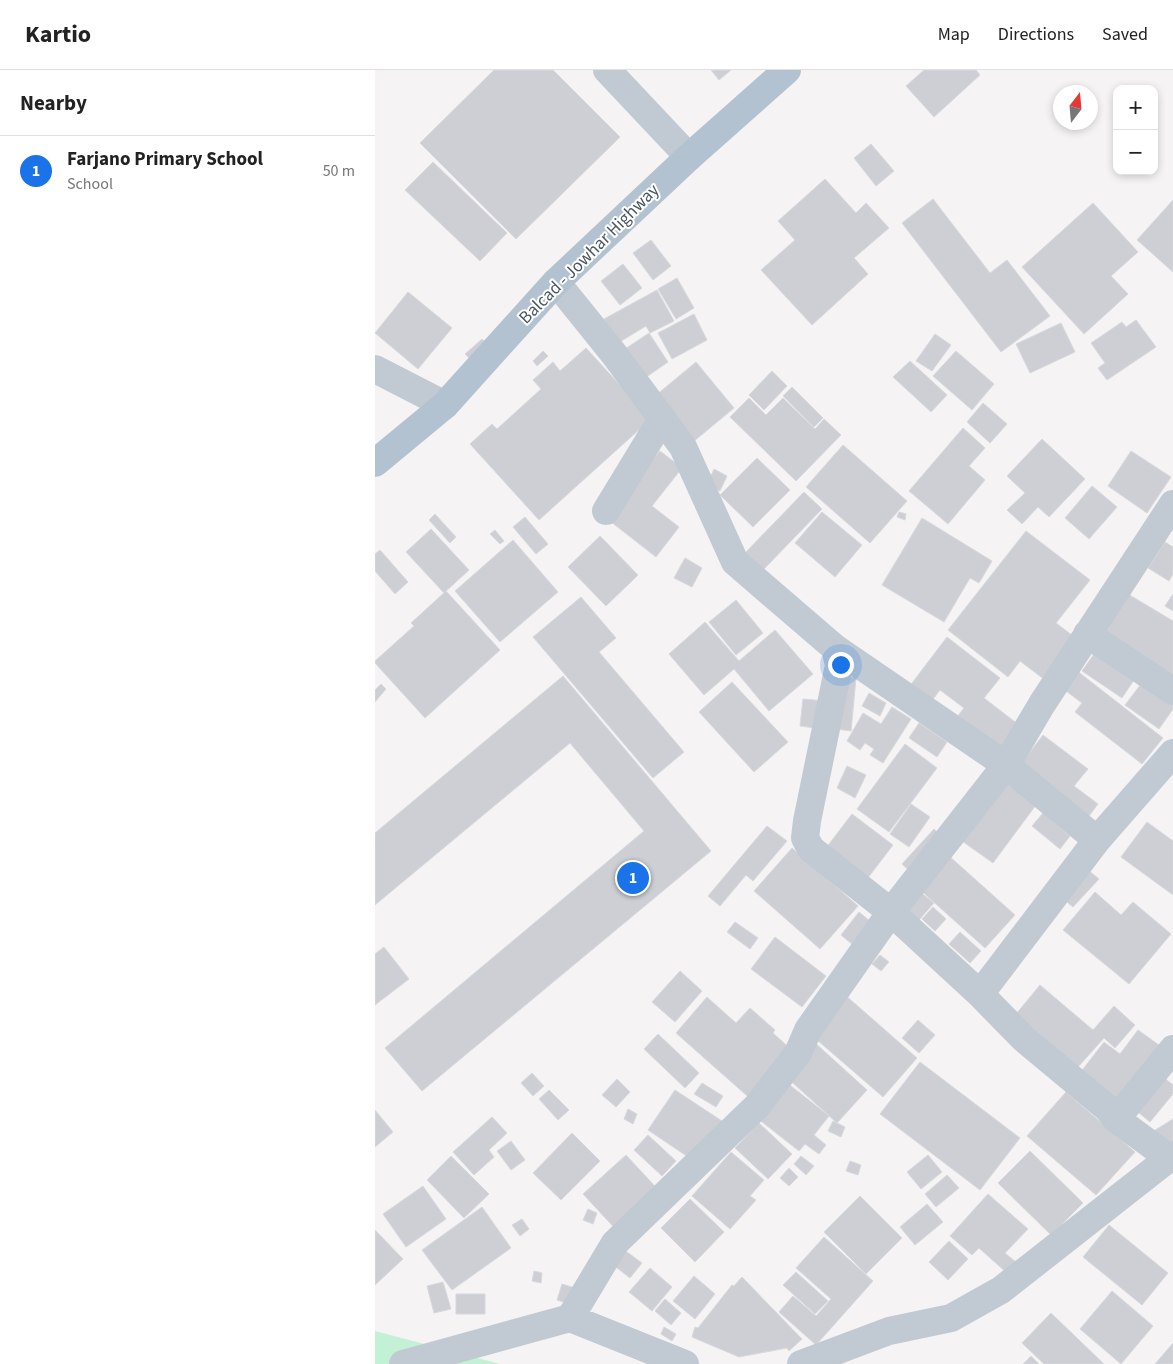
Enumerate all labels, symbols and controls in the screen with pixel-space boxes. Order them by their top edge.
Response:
text: Kartio [25,17,91,52]
text: Map [938,22,970,47]
text: Directions [998,22,1074,47]
text: Saved [1102,22,1148,47]
north arrow [1053,85,1098,130]
map controls [1113,85,1158,175]
button: + [1113,85,1158,130]
text: Nearby [20,88,87,118]
button: − [1113,130,1158,175]
text: Farjano Primary School [67,146,263,173]
text: 1 [32,160,40,182]
text: 50 m [323,160,355,182]
text: School [67,173,113,195]
street label: Balcad - Jowhar Highway [513,178,665,330]
your location [828,652,854,678]
pin: 1 [617,859,649,897]

